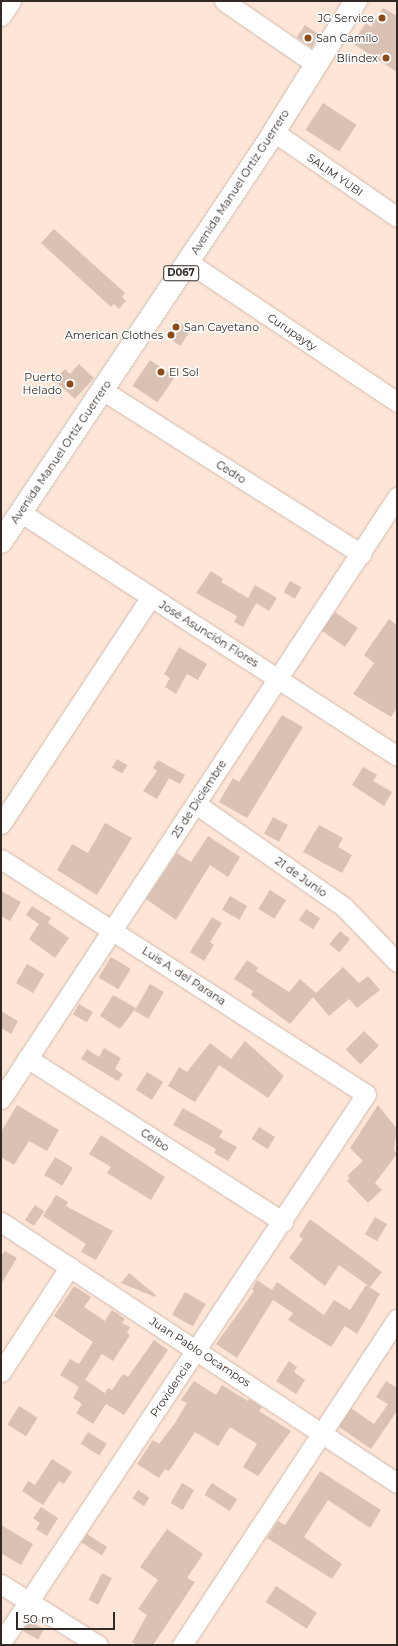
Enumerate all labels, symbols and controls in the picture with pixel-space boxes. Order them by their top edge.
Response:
place label: JG Service [317,11,374,25]
marker: JG Service [377,13,387,23]
place label: San Camilo [316,31,378,45]
marker: San Camilo [303,33,313,43]
place label: Blindex [337,51,378,65]
marker: Blindex [381,53,391,63]
street label: Avenida Manuel Ortíz Guerrero [188,107,292,257]
street label: SALIM YUBI [305,151,365,199]
road number: D067 [163,265,199,281]
street label: Curupayty [265,311,319,353]
place label: San Cayetano [184,320,259,334]
marker: San Cayetano [171,322,181,332]
place label: American Clothes [65,328,163,342]
marker: American Clothes [166,330,176,340]
place label: El Sol [169,365,199,379]
marker: El Sol [156,367,166,377]
place label: Puerto Helado [23,371,62,397]
street label: Avenida Manuel Ortíz Guerrero [8,378,114,526]
marker: Puerto Helado [65,379,75,389]
street label: Cedro [214,458,248,486]
street label: José Asunción Flores [157,598,261,670]
street label: 25 de Diciembre [169,758,229,840]
street label: 21 de Junio [273,854,329,900]
street label: Luis A. del Parana [140,944,228,1008]
street label: Ceibo [138,1126,172,1154]
street label: Juan Pablo Ocampos [147,1314,253,1390]
street label: Providencia [147,1359,195,1419]
scale bar [18,1604,117,1630]
text: 50 m [23,1611,54,1626]

